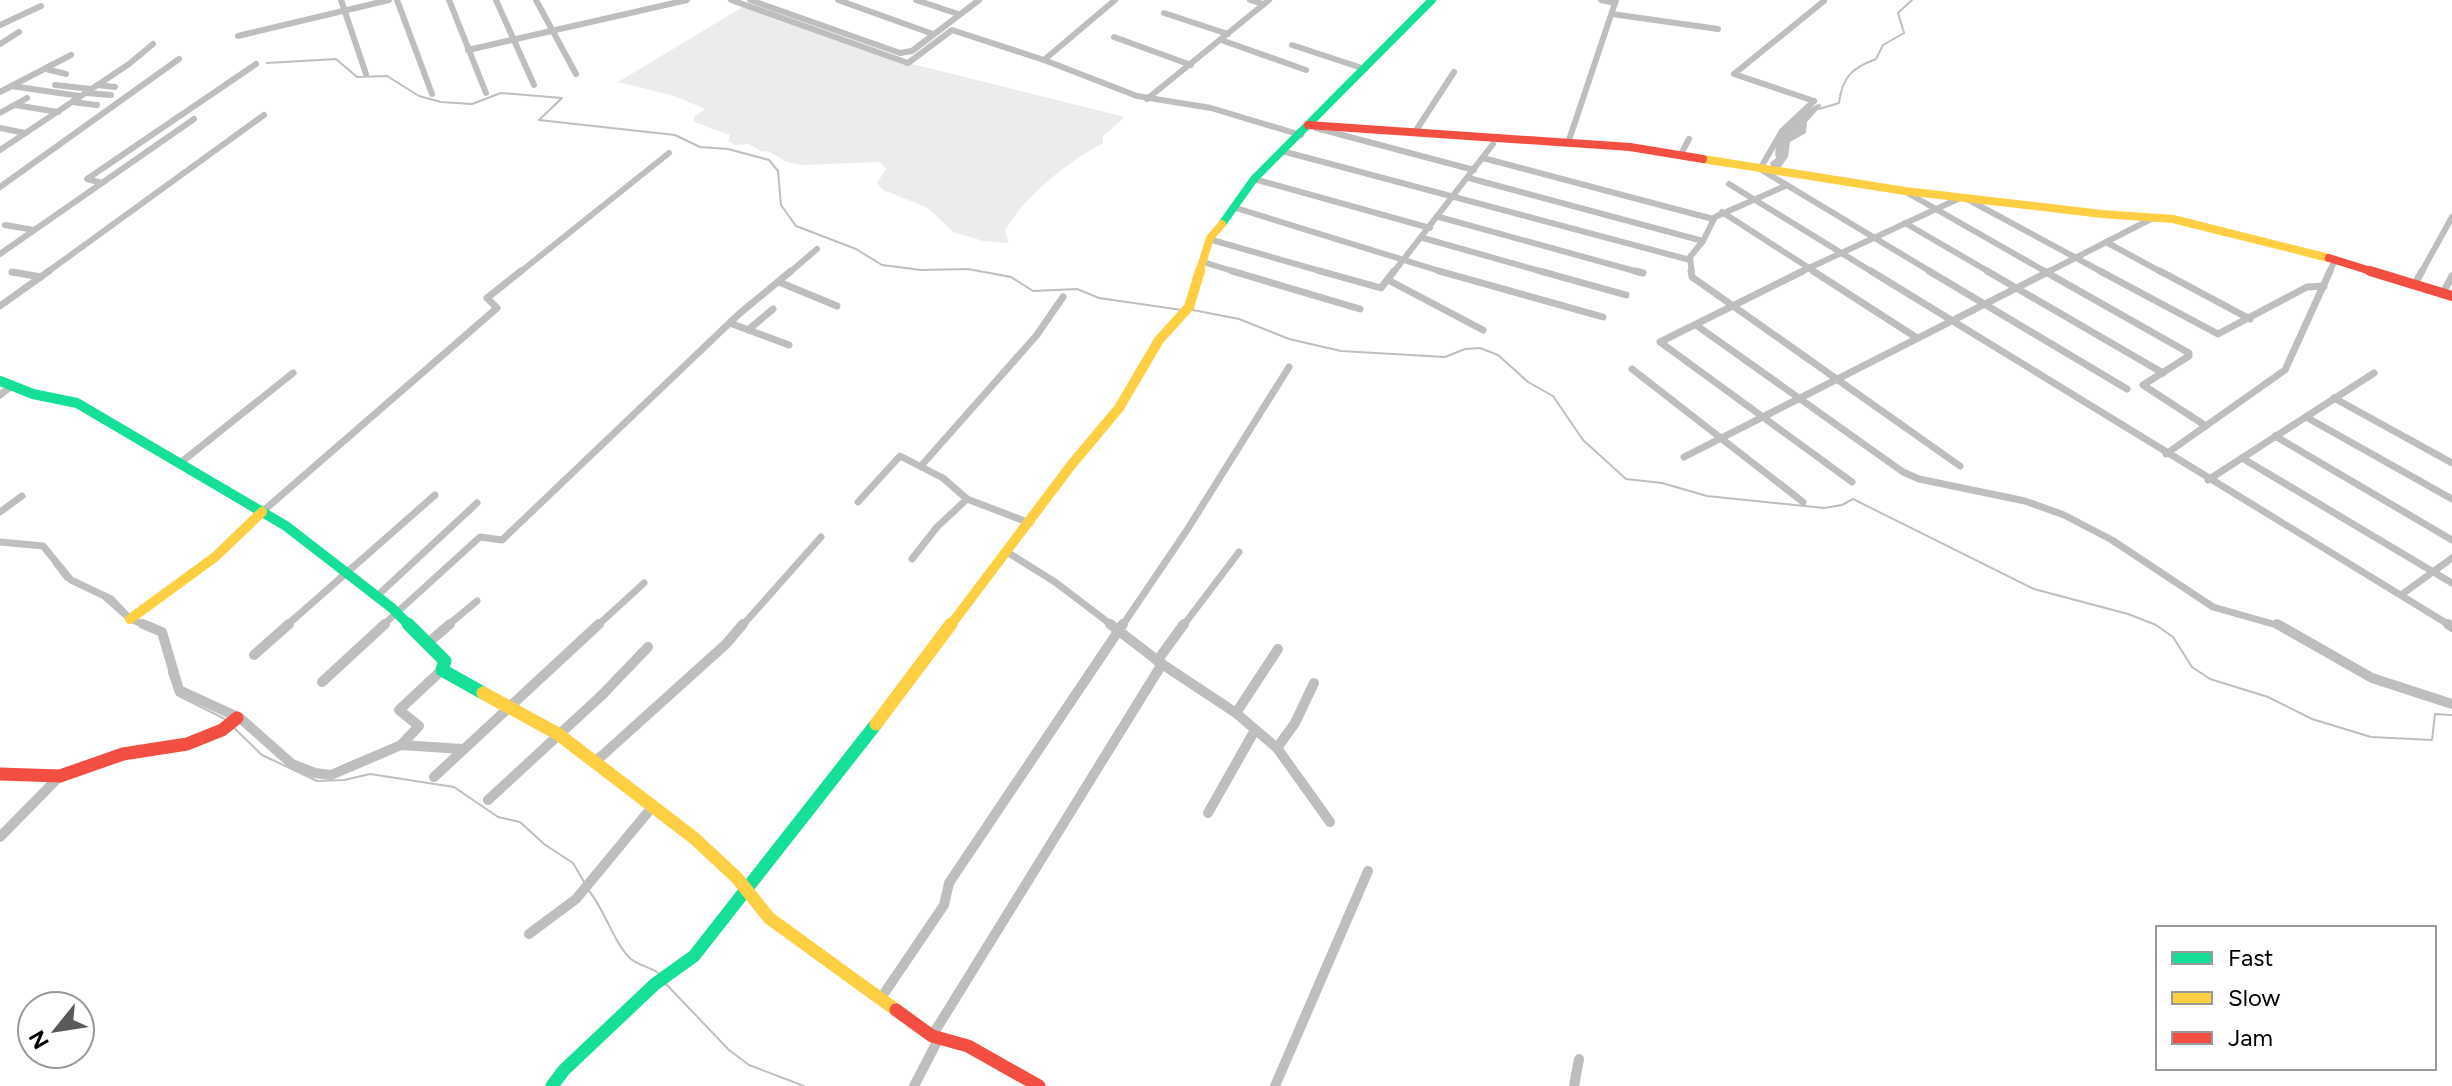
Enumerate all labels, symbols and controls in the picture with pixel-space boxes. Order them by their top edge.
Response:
legend [2156,926,2436,1070]
text: Fast [2228,943,2273,972]
text: Slow [2228,983,2281,1012]
north arrow [16,990,96,1070]
text: Jam [2228,1023,2273,1052]
text: N [23,1026,55,1054]

